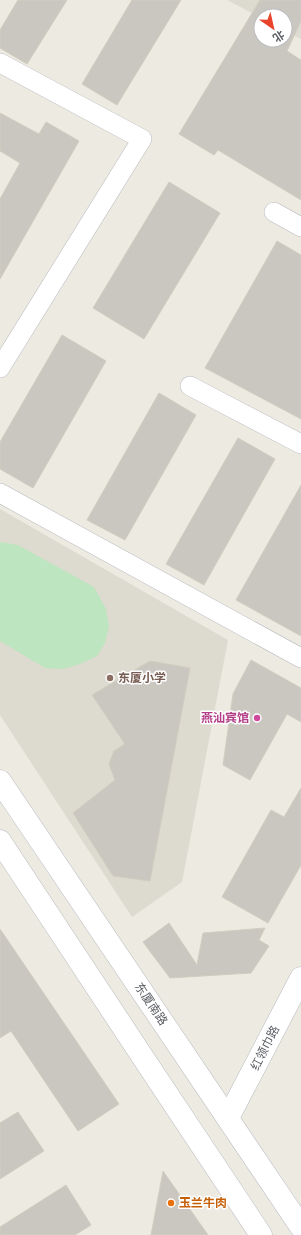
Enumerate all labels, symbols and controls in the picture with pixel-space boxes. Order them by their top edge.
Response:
north arrow [253,8,293,48]
text: 北 [270,27,287,45]
place label: 东厦小学 [118,670,166,686]
marker: 东厦小学 [105,673,115,683]
place label: 燕汕宾馆 [201,710,249,726]
marker: 燕汕宾馆 [252,713,262,723]
street label: 东厦南路 [131,980,171,1028]
street label: 红领巾路 [247,1023,283,1073]
place label: 玉兰牛肉 [179,1195,227,1211]
marker: 玉兰牛肉 [166,1198,176,1208]

